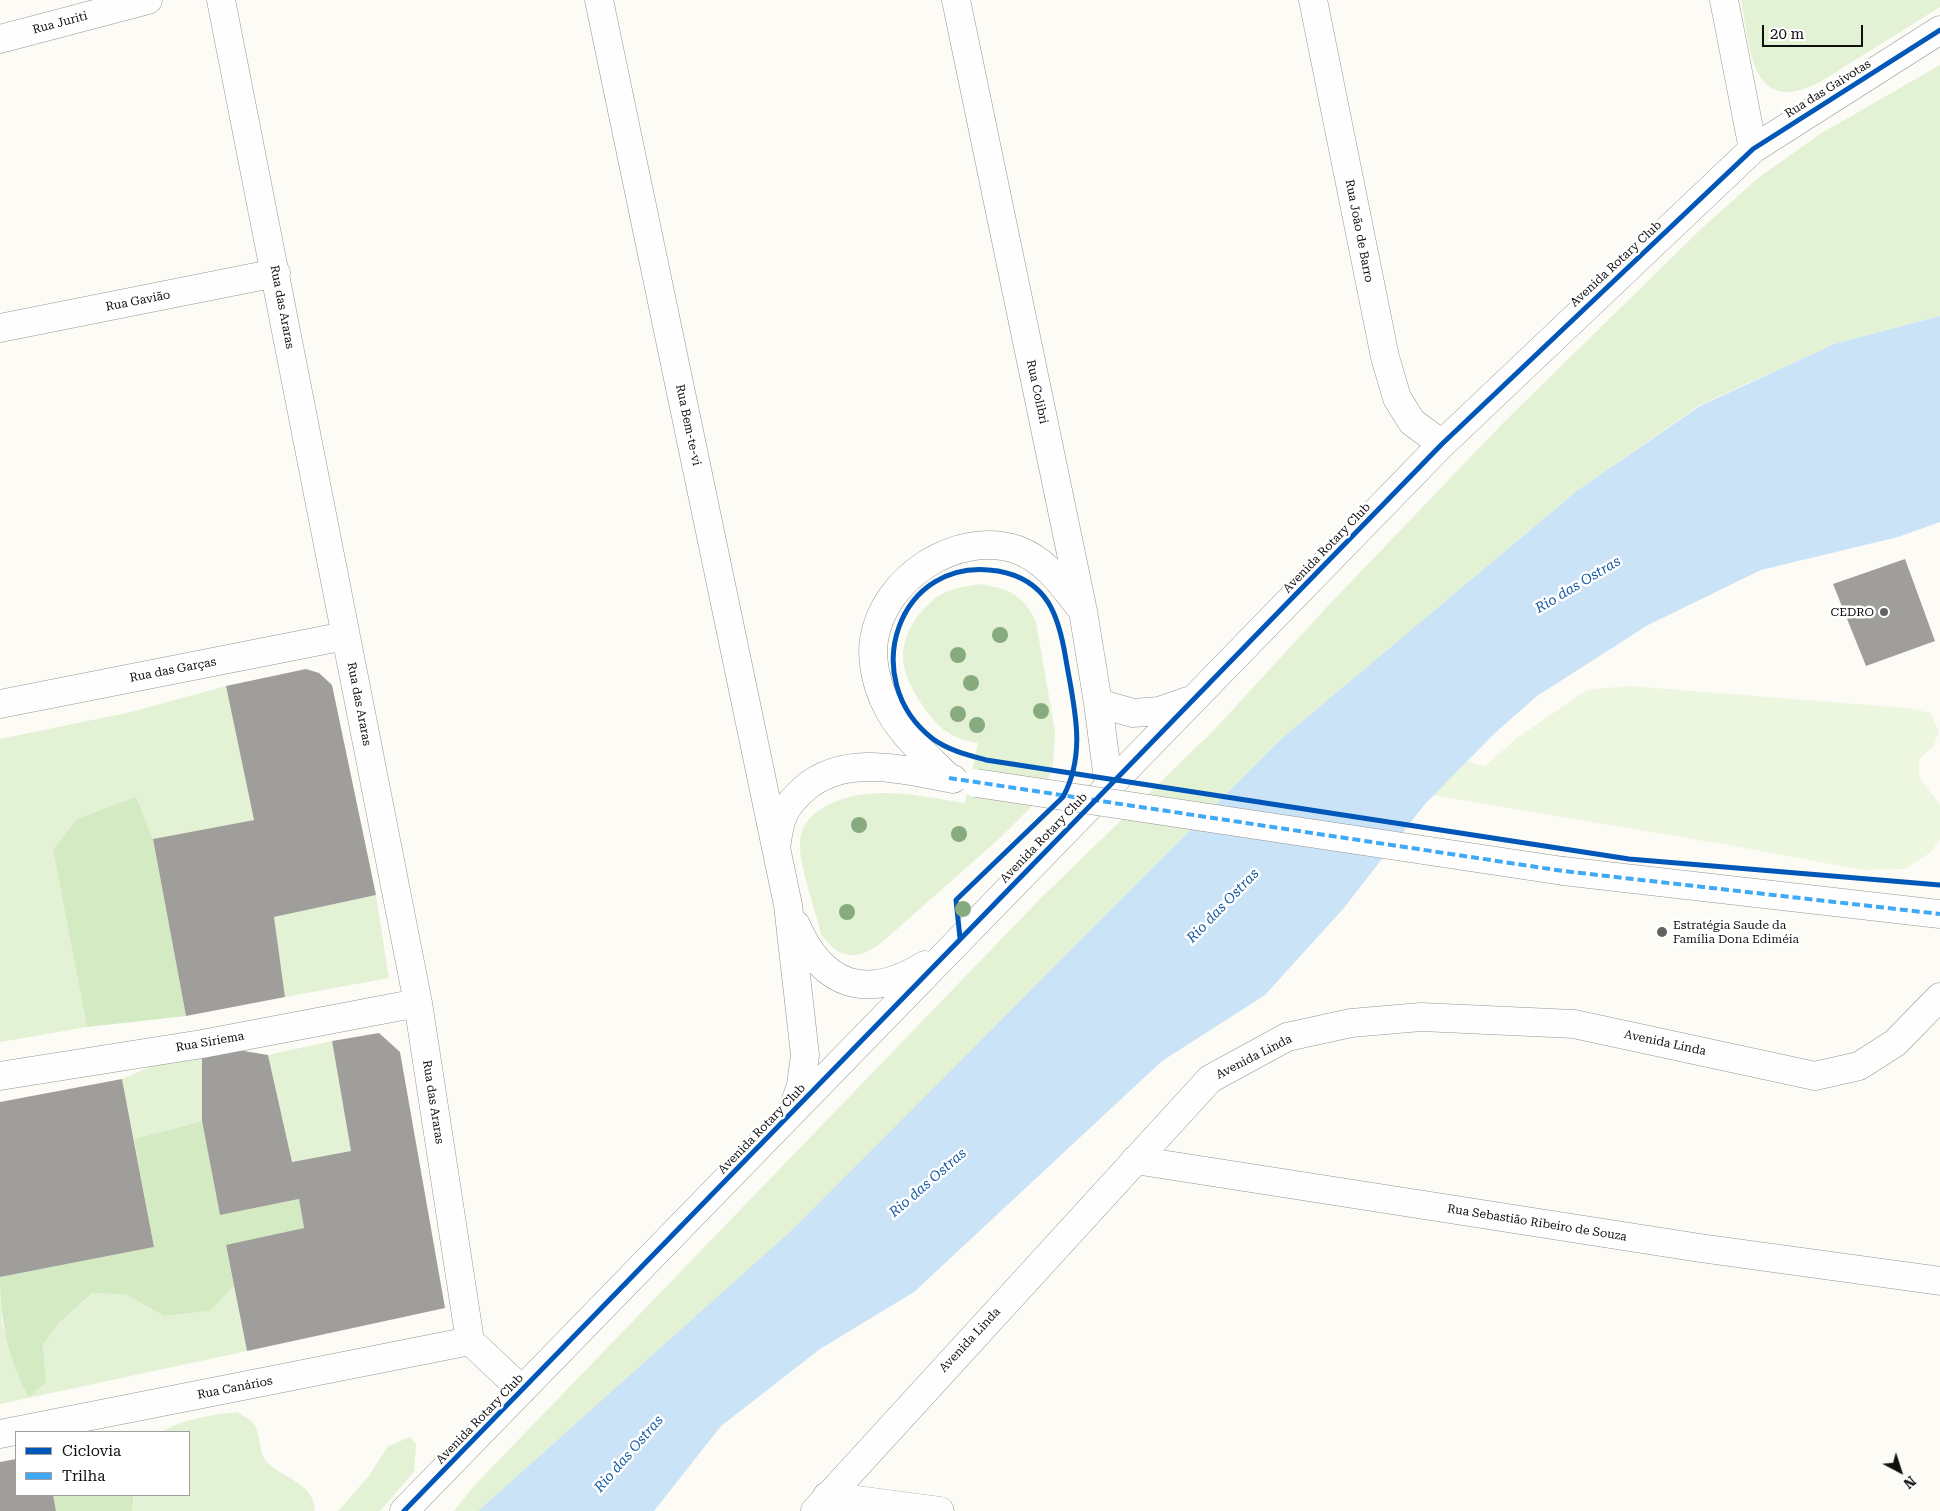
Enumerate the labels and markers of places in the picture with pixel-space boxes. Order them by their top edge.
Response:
place label: CEDRO [1831,605,1874,619]
marker: CEDRO [1878,606,1890,618]
place label: Estratégia Saude da Família Dona Ediméia [1673,918,1799,946]
marker: Estratégia Saude da Família Dona Ediméia [1655,925,1669,939]

